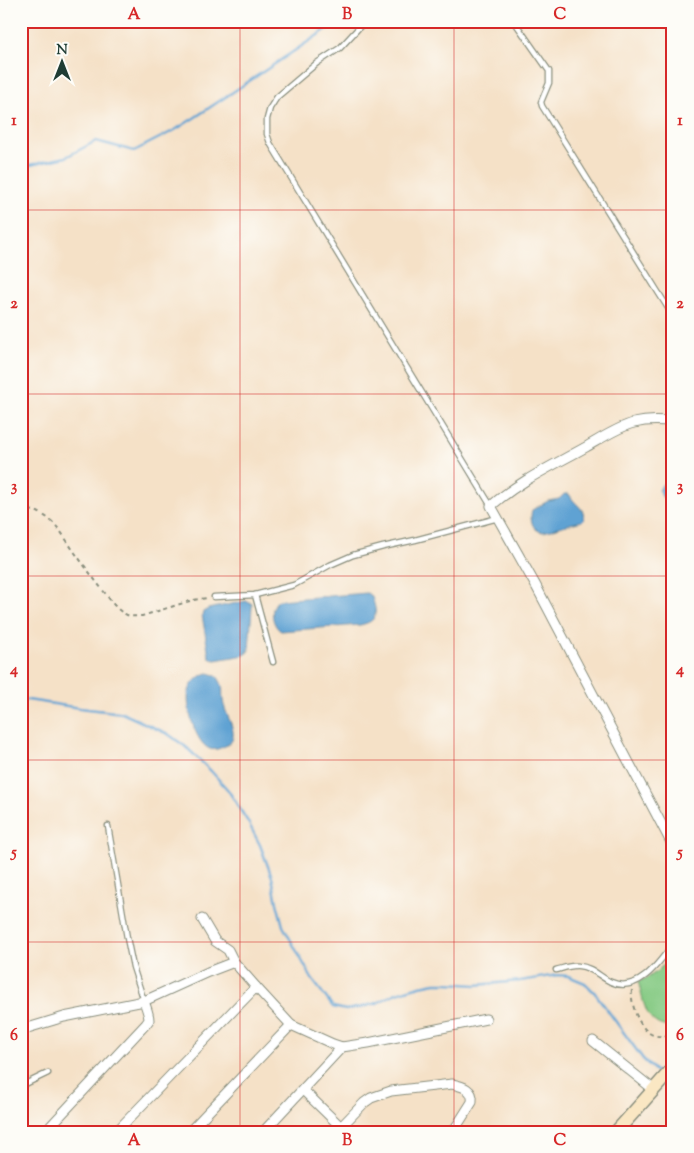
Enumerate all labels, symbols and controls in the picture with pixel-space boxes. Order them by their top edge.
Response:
text: A [128,4,141,27]
text: B [342,4,352,27]
text: C [554,4,567,27]
north arrow [38,38,88,88]
text: N [56,41,68,61]
text: 1 [11,110,17,133]
text: 1 [677,110,683,133]
text: 2 [10,293,18,316]
text: 2 [676,293,684,316]
text: 3 [11,476,18,499]
text: 3 [677,476,684,499]
text: 4 [9,659,18,682]
text: 4 [675,659,684,682]
text: 5 [9,842,17,865]
text: 5 [675,842,683,865]
text: 6 [10,1025,18,1048]
text: 6 [676,1025,684,1048]
text: A [128,1130,141,1153]
text: B [342,1130,352,1153]
text: C [554,1130,567,1153]

